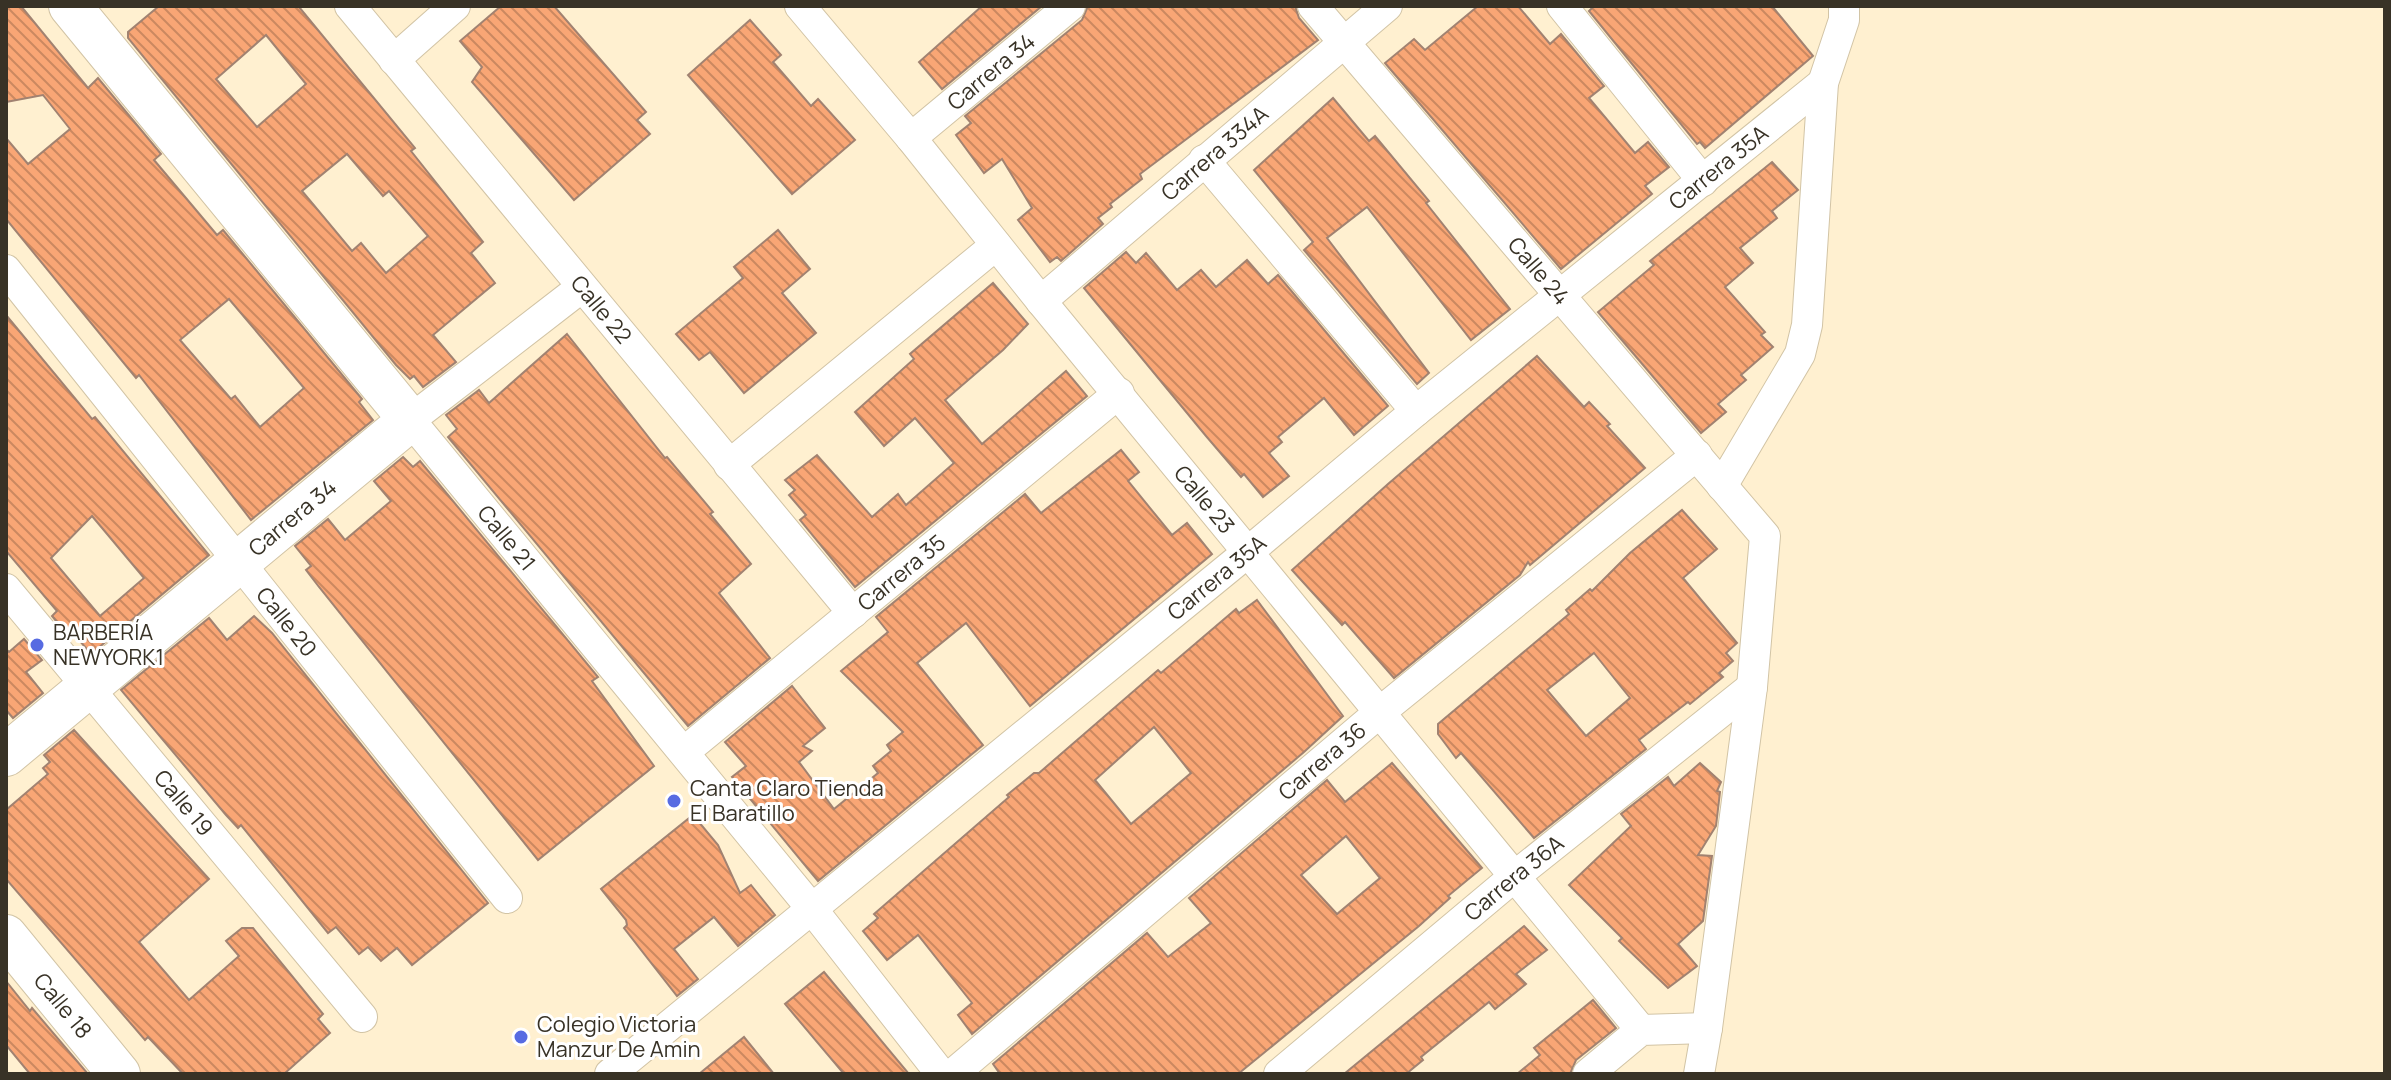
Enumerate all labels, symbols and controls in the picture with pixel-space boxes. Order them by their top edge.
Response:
street label: Carrera 34 [941,26,1041,117]
street label: Carrera 334A [1154,99,1275,207]
street label: Carrera 35A [1662,118,1774,216]
street label: Calle 24 [1501,230,1576,311]
street label: Calle 22 [564,269,639,350]
street label: Calle 23 [1167,459,1241,540]
street label: Carrera 34 [242,472,343,563]
street label: Calle 21 [471,499,543,577]
street label: Carrera 35 [851,527,952,618]
street label: Carrera 35A [1161,528,1273,627]
street label: Calle 20 [249,581,324,663]
place label: BARBERÍA NEWYORK1 [53,617,164,672]
marker: BARBERÍA NEWYORK1 [28,636,46,654]
street label: Carrera 36 [1272,715,1372,807]
street label: Calle 19 [147,763,220,842]
place label: Canta Claro Tienda El Baratillo [690,773,884,828]
marker: Canta Claro Tienda El Baratillo [665,792,683,810]
street label: Carrera 36A [1458,828,1570,928]
street label: Calle 18 [27,966,99,1045]
place label: Colegio Victoria Manzur De Amin [537,1009,701,1064]
marker: Colegio Victoria Manzur De Amin [512,1028,530,1046]

